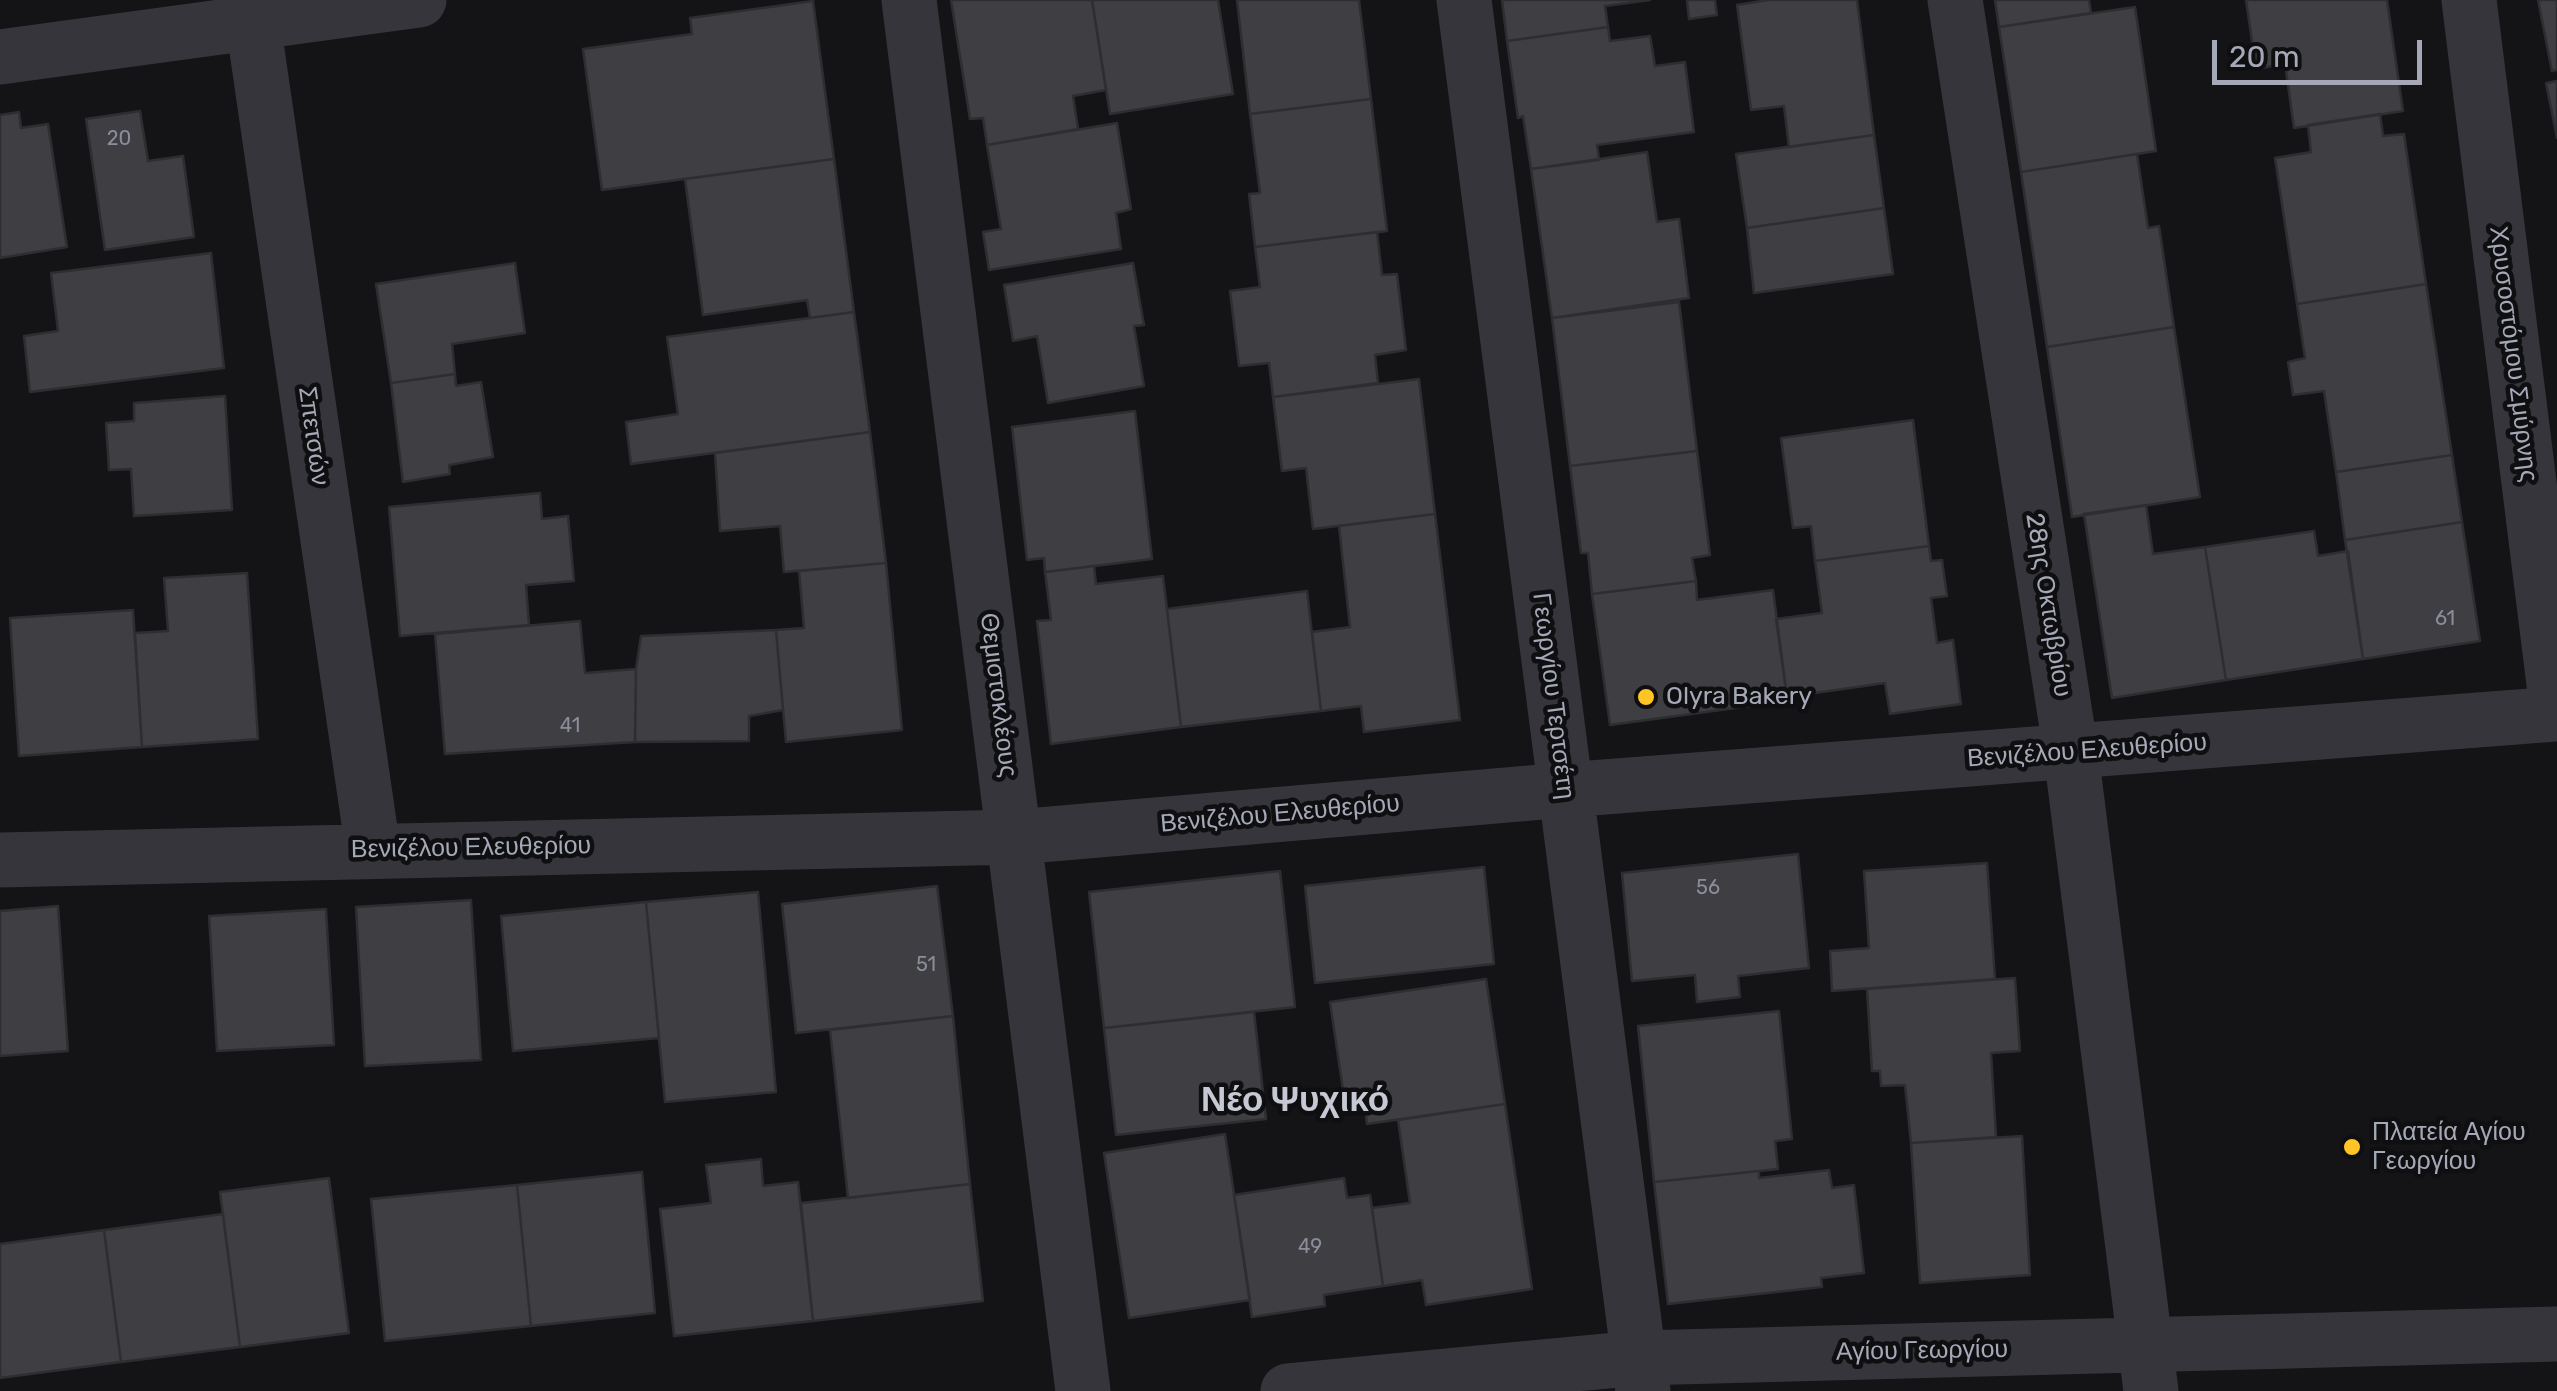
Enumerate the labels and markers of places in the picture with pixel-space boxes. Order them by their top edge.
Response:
place label: Olyra Bakery [1666,682,1812,712]
marker: Olyra Bakery [1635,686,1657,708]
place label: Πλατεία Αγίου Γεωργίου [2372,1118,2526,1177]
marker: Πλατεία Αγίου Γεωργίου [2341,1136,2363,1158]

